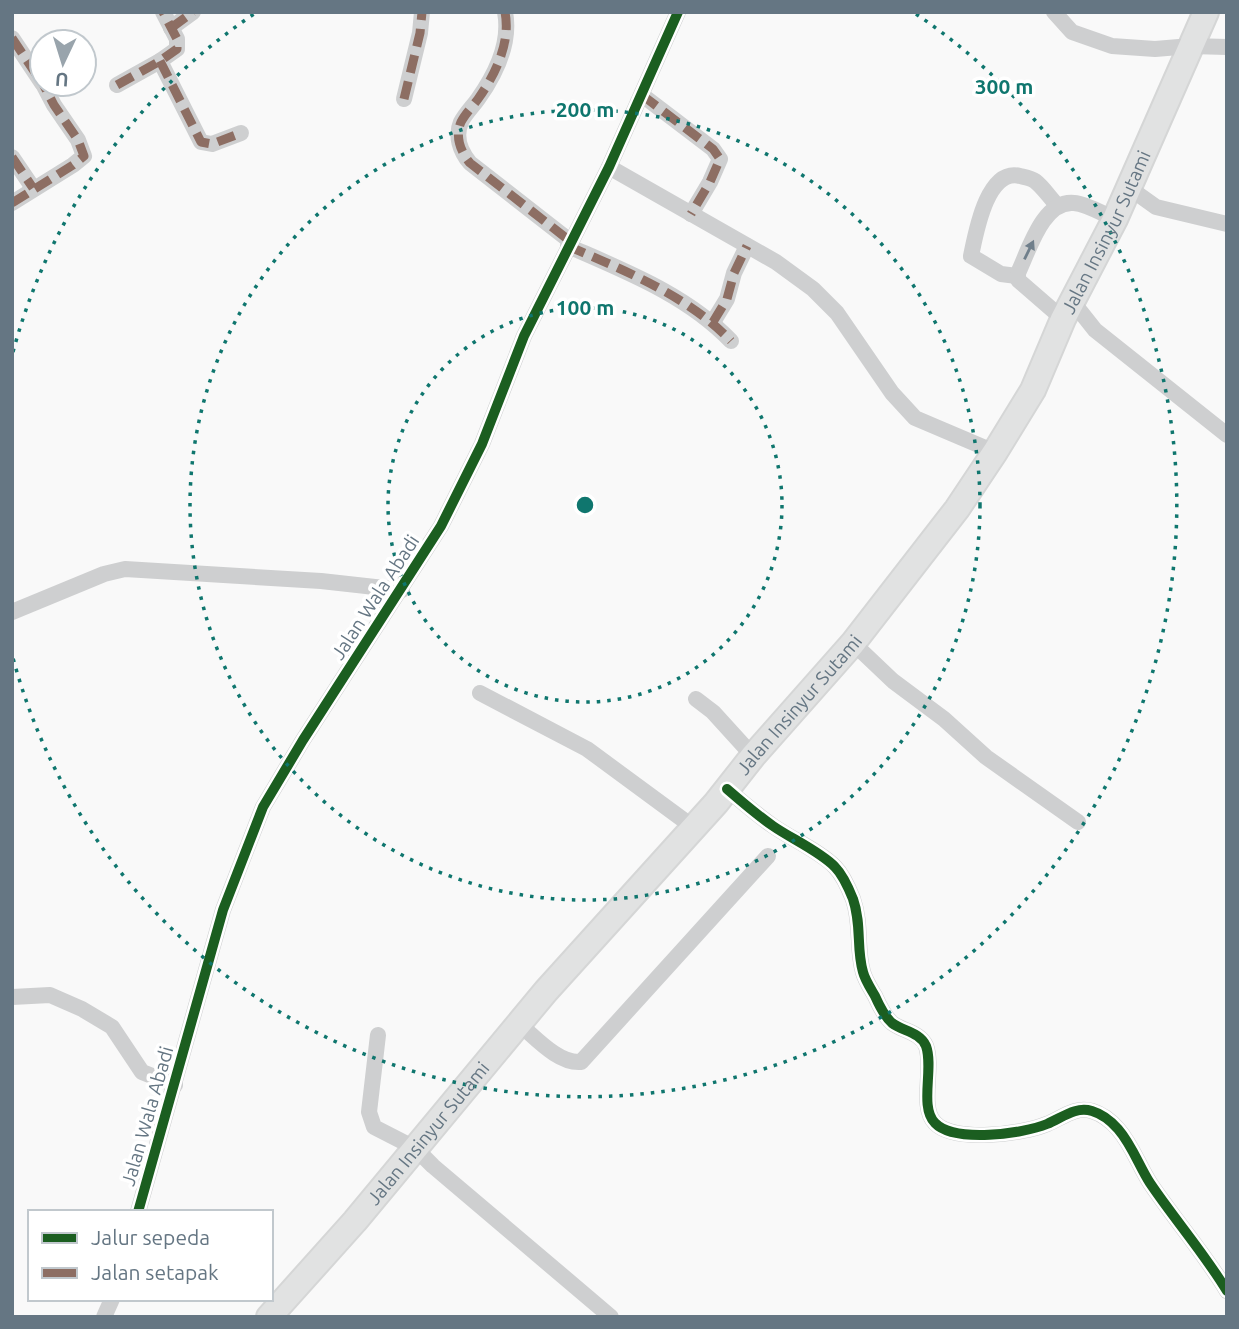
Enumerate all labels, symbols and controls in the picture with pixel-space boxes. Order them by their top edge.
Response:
north arrow [28,28,98,98]
text: U [54,69,69,91]
text: 300 m [975,74,1033,98]
text: 200 m [556,97,614,121]
street label: Jalan Insinyur Sutami [1057,147,1155,317]
one-way arrow [1024,240,1035,260]
text: 100 m [556,295,614,319]
centre of rings [573,493,597,517]
street label: Jalan Wala Abadi [327,531,423,663]
street label: Jalan Insinyur Sutami [732,630,866,779]
street label: Jalan Wala Abadi [117,1044,177,1188]
street label: Jalan Insinyur Sutami [362,1057,494,1209]
legend [28,1210,273,1301]
text: Jalur sepeda [91,1225,210,1249]
text: Jalan setapak [91,1260,219,1284]

